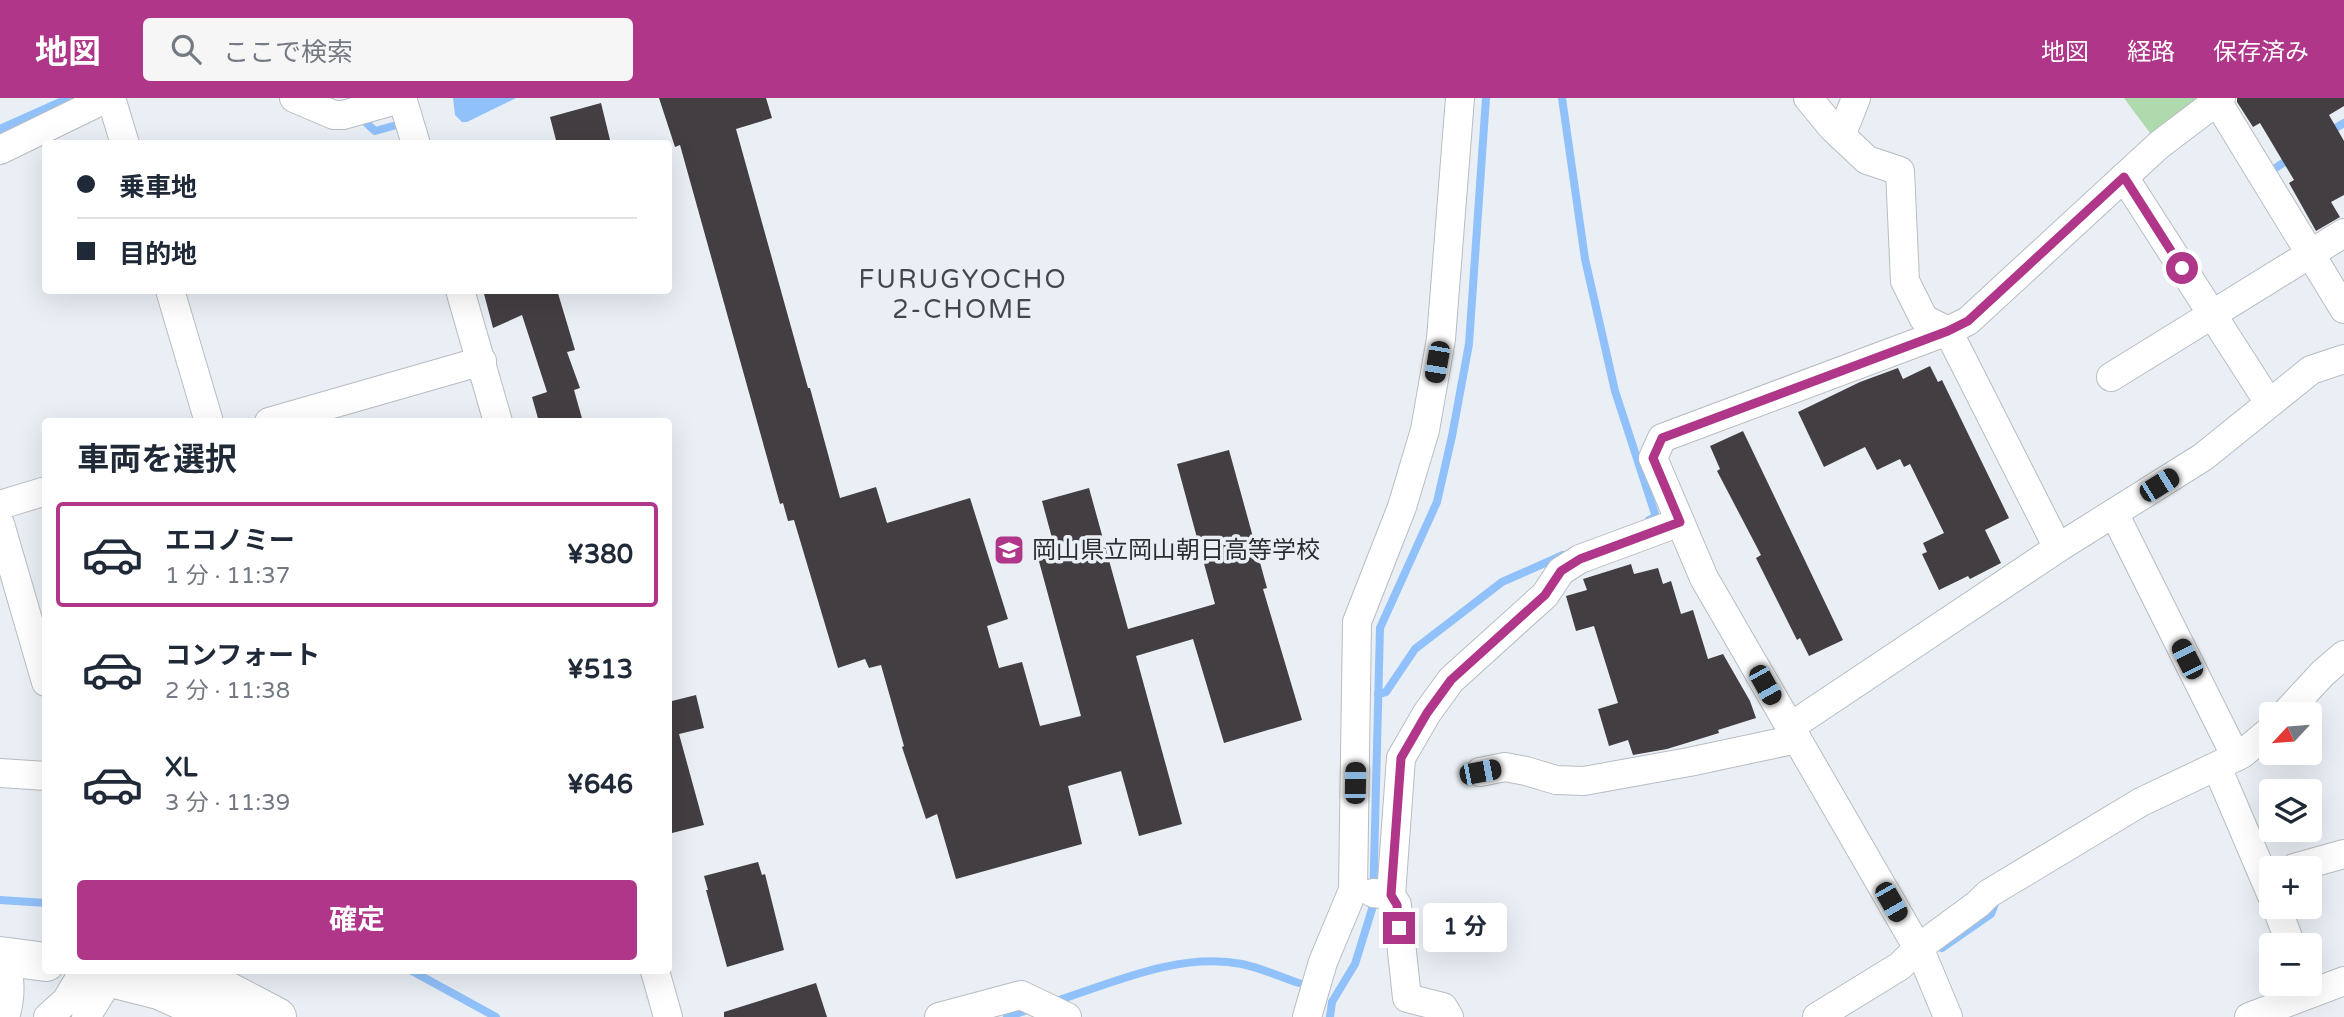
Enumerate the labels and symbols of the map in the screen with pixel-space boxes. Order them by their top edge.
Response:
route start [2166,252,2198,284]
district label: FURUGYOCHO 2-CHOME [858,264,1068,325]
car [1424,339,1451,385]
car [2136,465,2183,505]
school or university icon: 岡山県立岡山朝日高等学校 [992,533,1026,567]
place label: 岡山県立岡山朝日高等学校 [1032,536,1320,565]
car [2169,636,2206,682]
car [1746,662,1785,708]
north arrow [2259,702,2322,765]
car [1458,758,1503,786]
car [1345,762,1366,804]
car [1872,879,1911,925]
callout: 1 分 [1424,904,1508,952]
route end [1383,912,1415,944]

